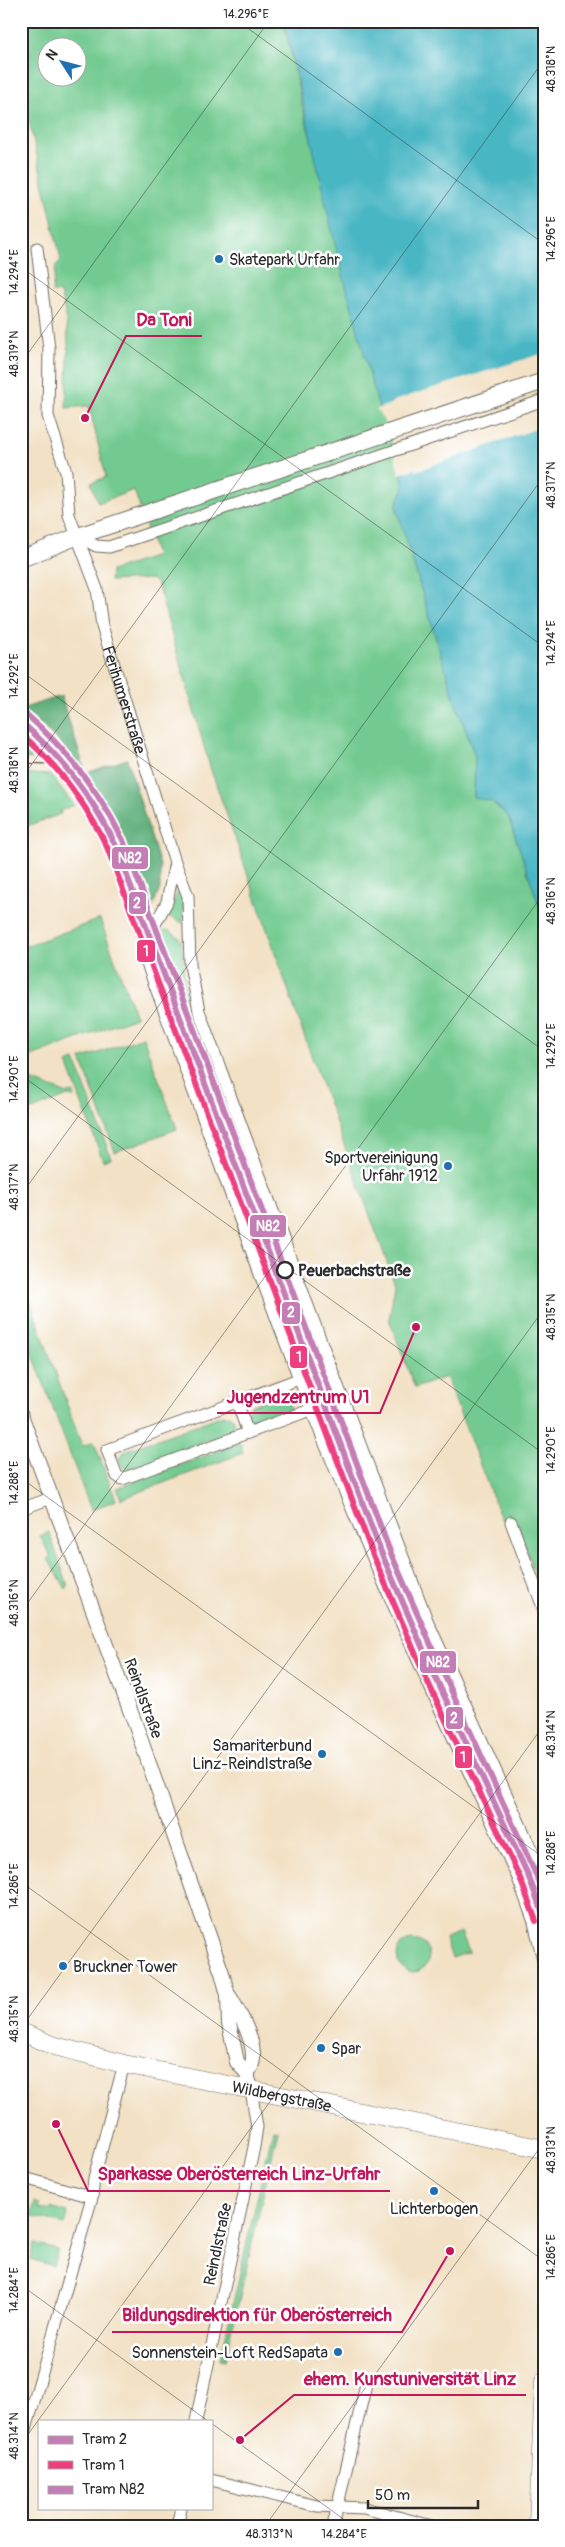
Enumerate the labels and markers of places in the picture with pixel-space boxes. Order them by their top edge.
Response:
place label: Skatepark Urfahr [229,250,340,270]
marker: Skatepark Urfahr [213,253,225,265]
callout: Da Toni [126,303,202,336]
place label: Sportvereinigung Urfahr 1912 [324,1148,438,1186]
marker: Sportvereinigung Urfahr 1912 [442,1160,454,1172]
marker: Peuerbachstraße [276,1261,294,1279]
place label: Peuerbachstraße [298,1261,412,1281]
callout: Jugendzentrum U1 [217,1380,380,1413]
place label: Samariterbund Linz-Reindlstraße [192,1736,312,1774]
marker: Samariterbund Linz-Reindlstraße [316,1748,328,1760]
place label: Bruckner Tower [73,1957,178,1977]
marker: Bruckner Tower [57,1960,69,1972]
place label: Spar [331,2039,361,2059]
marker: Spar [315,2042,327,2054]
callout: Sparkasse Oberösterreich Linz-Urfahr [88,2158,390,2191]
marker: Lichterbogen [428,2185,440,2197]
place label: Lichterbogen [390,2199,478,2219]
callout: Bildungsdirektion für Oberösterreich [112,2299,402,2332]
place label: Sonnenstein-Loft RedSapata [132,2343,328,2363]
marker: Sonnenstein-Loft RedSapata [332,2346,344,2358]
callout: ehem. Kunstuniversität Linz [294,2362,526,2395]

